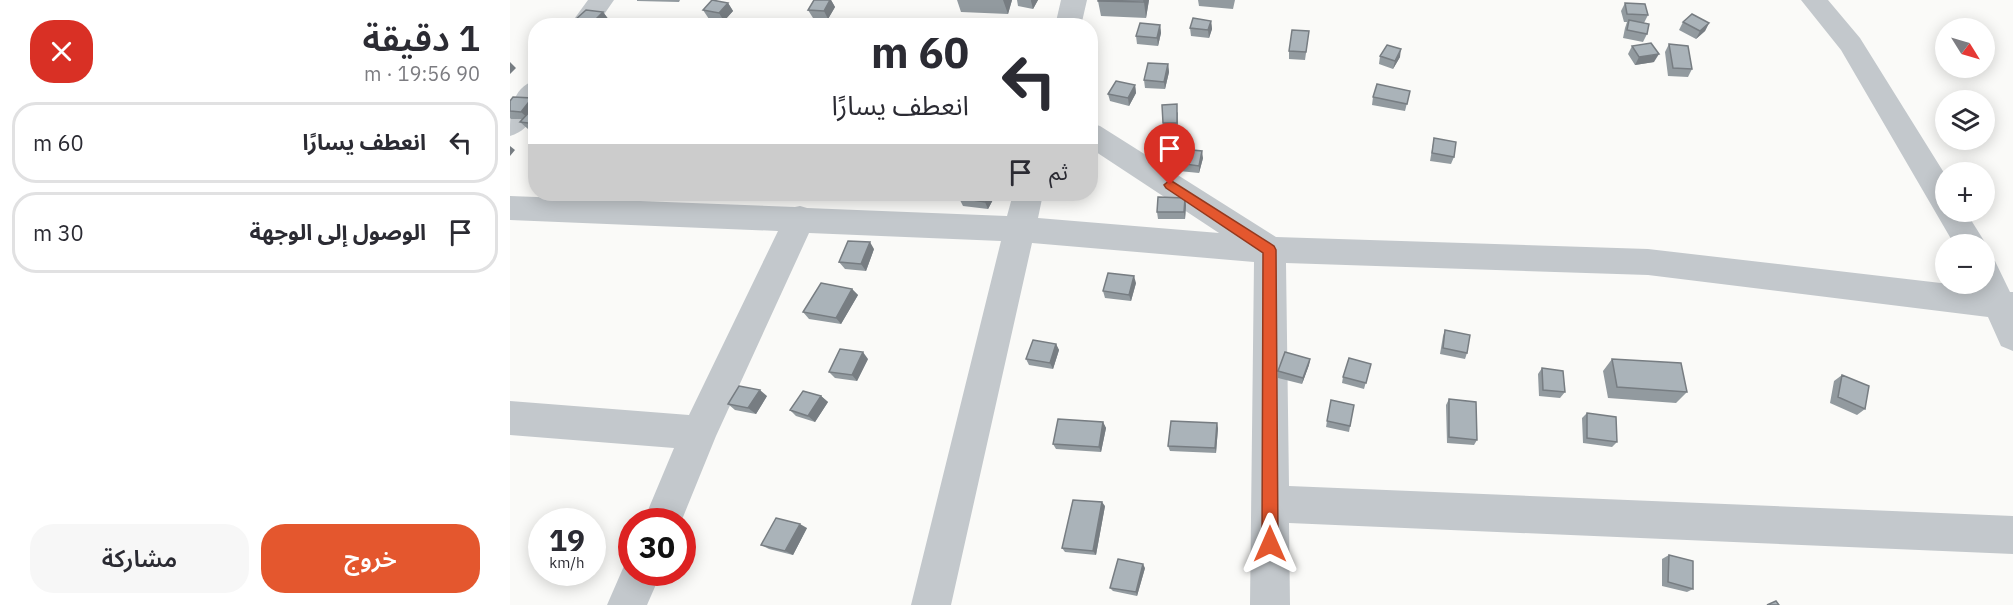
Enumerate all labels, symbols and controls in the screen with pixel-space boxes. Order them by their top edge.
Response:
text: 1 دقيقة [363,14,480,61]
north arrow [1935,18,1995,78]
map controls [1935,18,1995,294]
button: close [30,20,93,83]
text: 60 m [871,25,969,80]
icon: left [990,42,1068,120]
text: 90 m · 19:56 [364,60,480,87]
text: انعطف يسارًا [832,87,969,122]
button: layers [1935,90,1995,150]
pin [1144,123,1195,185]
icon: left [444,126,477,159]
text: انعطف يسارًا [303,127,426,156]
text: 60 m [33,128,84,157]
icon: arrive [1153,132,1186,165]
icon: arrive [1004,156,1037,189]
text: ثم [1049,157,1068,186]
button: + [1935,162,1995,222]
icon: arrive [444,216,477,249]
text: الوصول إلى الوجهة [249,217,426,246]
text: 30 m [33,218,84,247]
button: − [1935,234,1995,294]
speed limit sign: 30 [618,508,696,586]
position arrow [1238,512,1302,576]
text: 19 [549,520,585,559]
button: مشاركة [30,524,249,593]
button: خروج [261,524,480,593]
text: km/h [549,553,585,572]

